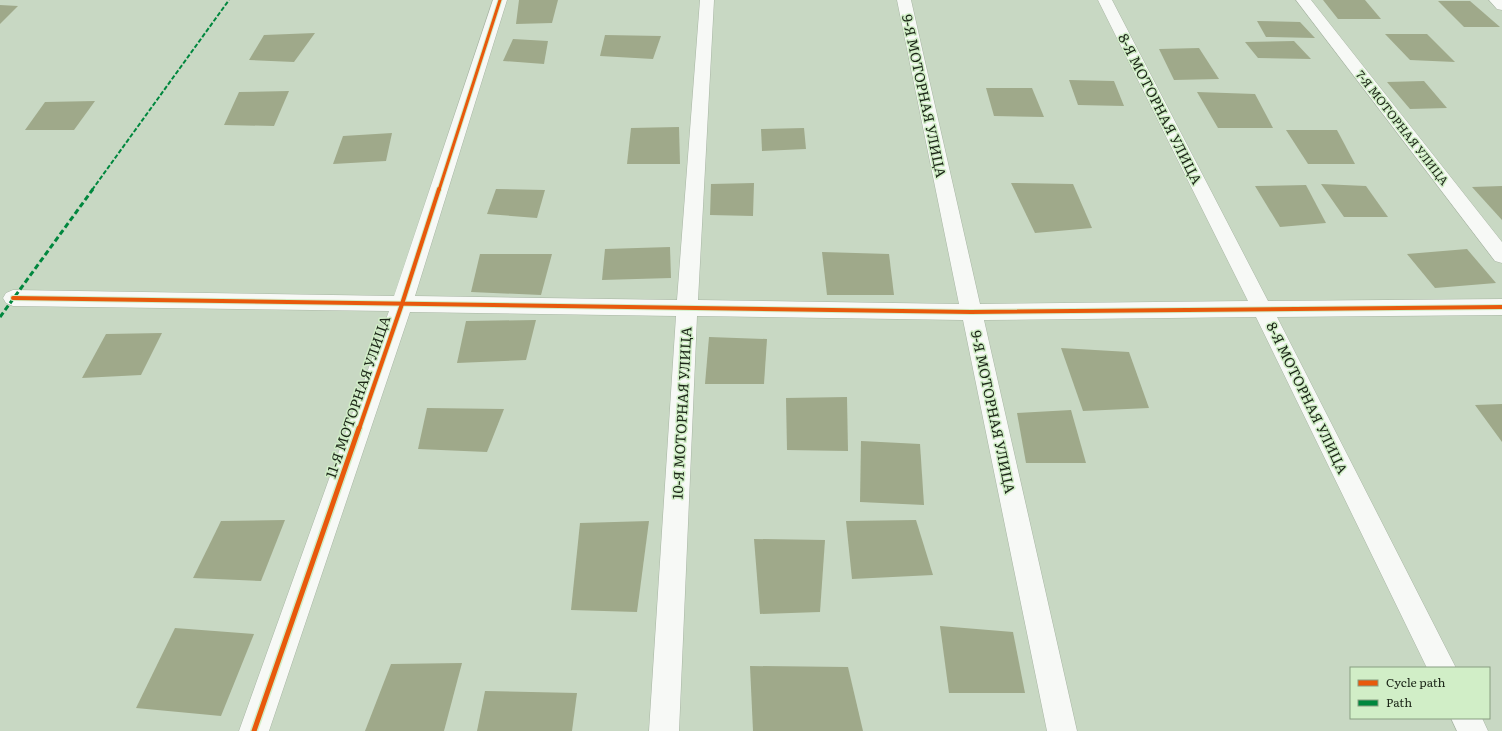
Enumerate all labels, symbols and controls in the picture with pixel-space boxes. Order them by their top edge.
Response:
street label: 9-Я МОТОРНАЯ УЛИЦА [898,12,952,180]
street label: 8-Я МОТОРНАЯ УЛИЦА [1114,30,1208,188]
street label: 7-Я МОТОРНАЯ УЛИЦА [1352,66,1454,189]
street label: 11-Я МОТОРНАЯ УЛИЦА [320,312,394,481]
street label: 8-Я МОТОРНАЯ УЛИЦА [1262,318,1354,478]
street label: 10-Я МОТОРНАЯ УЛИЦА [666,325,696,500]
street label: 9-Я МОТОРНАЯ УЛИЦА [967,328,1021,496]
legend [1350,667,1490,719]
text: Cycle path [1386,673,1446,691]
text: Path [1386,693,1412,711]

